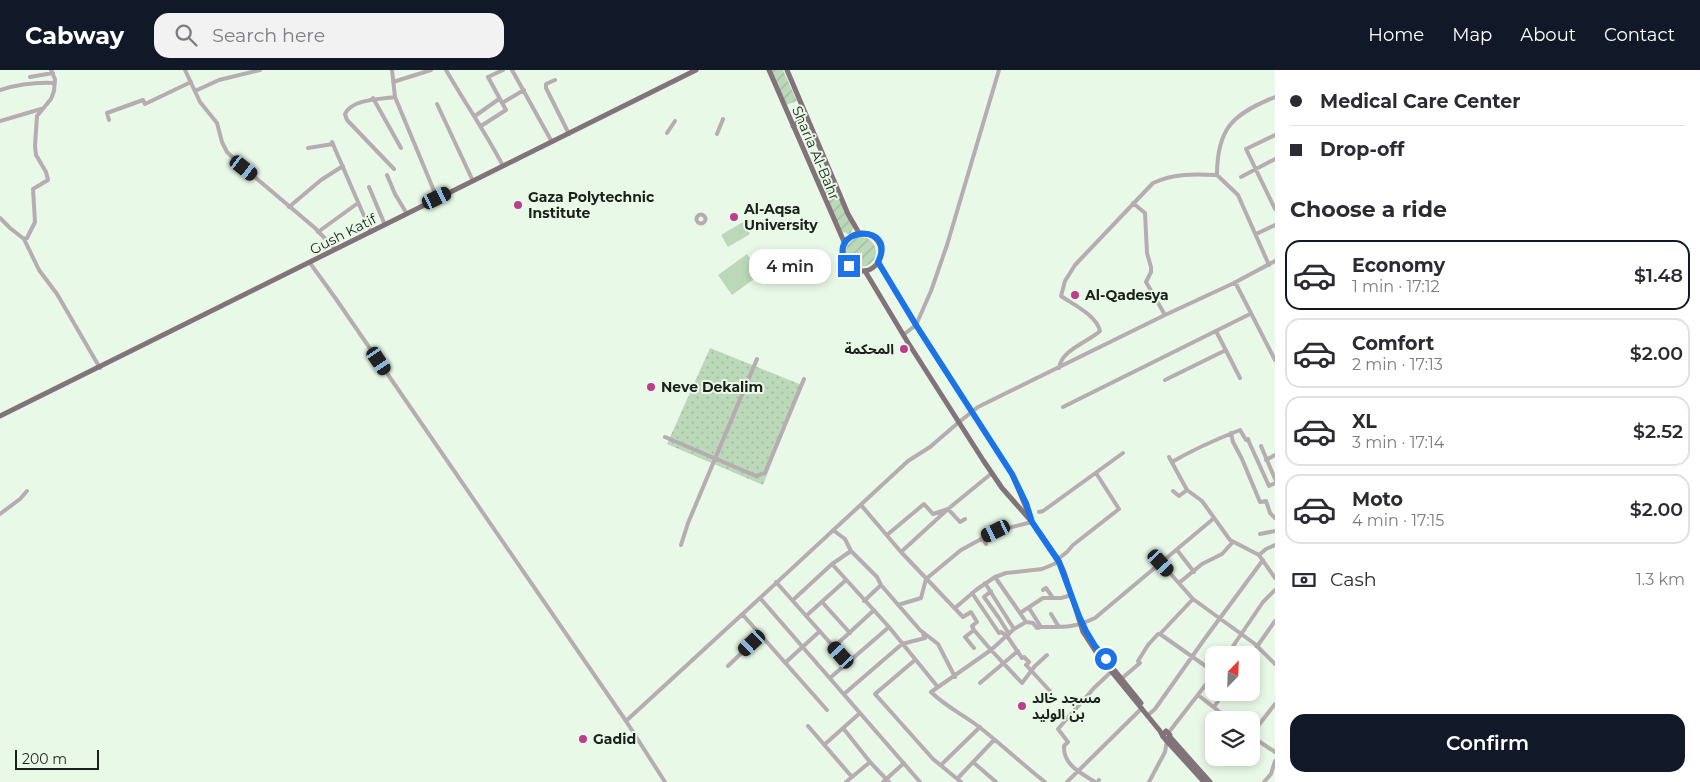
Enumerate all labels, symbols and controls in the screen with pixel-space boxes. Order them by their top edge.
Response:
search box [154,13,504,58]
text: Cabway [25,21,124,50]
icon: search [172,21,200,49]
text: Search here [212,24,325,47]
text: Home [1368,24,1424,46]
text: Map [1452,24,1492,46]
text: About [1520,24,1576,46]
text: Contact [1604,24,1675,46]
text: Medical Care Center [1320,90,1521,113]
street label: Sharia Al-Bahr [788,103,844,203]
text: Drop-off [1320,138,1404,161]
car [227,153,260,183]
car [420,185,453,211]
place label: Gaza Polytechnic Institute [528,188,655,222]
text: Choose a ride [1290,196,1447,223]
marker: Gaza Polytechnic Institute [512,199,524,211]
place label: Al-Aqsa University [743,200,818,234]
street label: Gush Katif [307,209,380,258]
marker: Al-Aqsa University [728,211,740,223]
callout: 4 min [749,248,832,284]
icon: car [1292,253,1337,298]
text: Economy [1352,254,1445,277]
route end [838,255,860,277]
text: 4 min [766,257,814,276]
text: $1.48 [1634,264,1683,287]
text: 1 min · 17:12 [1352,277,1440,296]
place label: Al-Qadesya [1084,286,1169,304]
marker: Al-Qadesya [1069,289,1081,301]
icon: car [1292,331,1337,376]
text: Comfort [1352,332,1434,355]
place label: المحكمة [844,340,894,358]
text: $2.00 [1630,342,1683,365]
marker: المحكمة [898,343,910,355]
car [364,344,393,378]
text: 2 min · 17:13 [1352,355,1443,374]
place label: Neve Dekalim [661,378,763,396]
marker: Neve Dekalim [645,381,657,393]
icon: car [1292,409,1337,454]
text: XL [1352,410,1377,433]
text: $2.52 [1633,420,1683,443]
text: 3 min · 17:14 [1352,433,1444,452]
icon: car [1292,487,1337,532]
text: Moto [1352,488,1403,511]
text: $2.00 [1630,498,1683,521]
text: 4 min · 17:15 [1352,511,1444,530]
car [979,518,1012,544]
car [1145,547,1176,579]
icon: cash [1290,566,1318,594]
text: Cash [1330,568,1377,591]
text: 1.3 km [1636,570,1685,589]
car [735,627,768,659]
car [825,639,856,671]
north arrow [1205,646,1260,701]
map controls [1205,646,1260,766]
route start [1095,648,1117,670]
place label: مسجد خالد بن الوليد [1032,689,1101,723]
marker: مسجد خالد بن الوليد [1016,700,1028,712]
button: layers [1205,711,1260,766]
button: Confirm [1290,714,1685,772]
place label: Gadid [593,730,636,748]
marker: Gadid [577,733,589,745]
scale bar [15,747,99,770]
text: 200 m [22,750,67,768]

